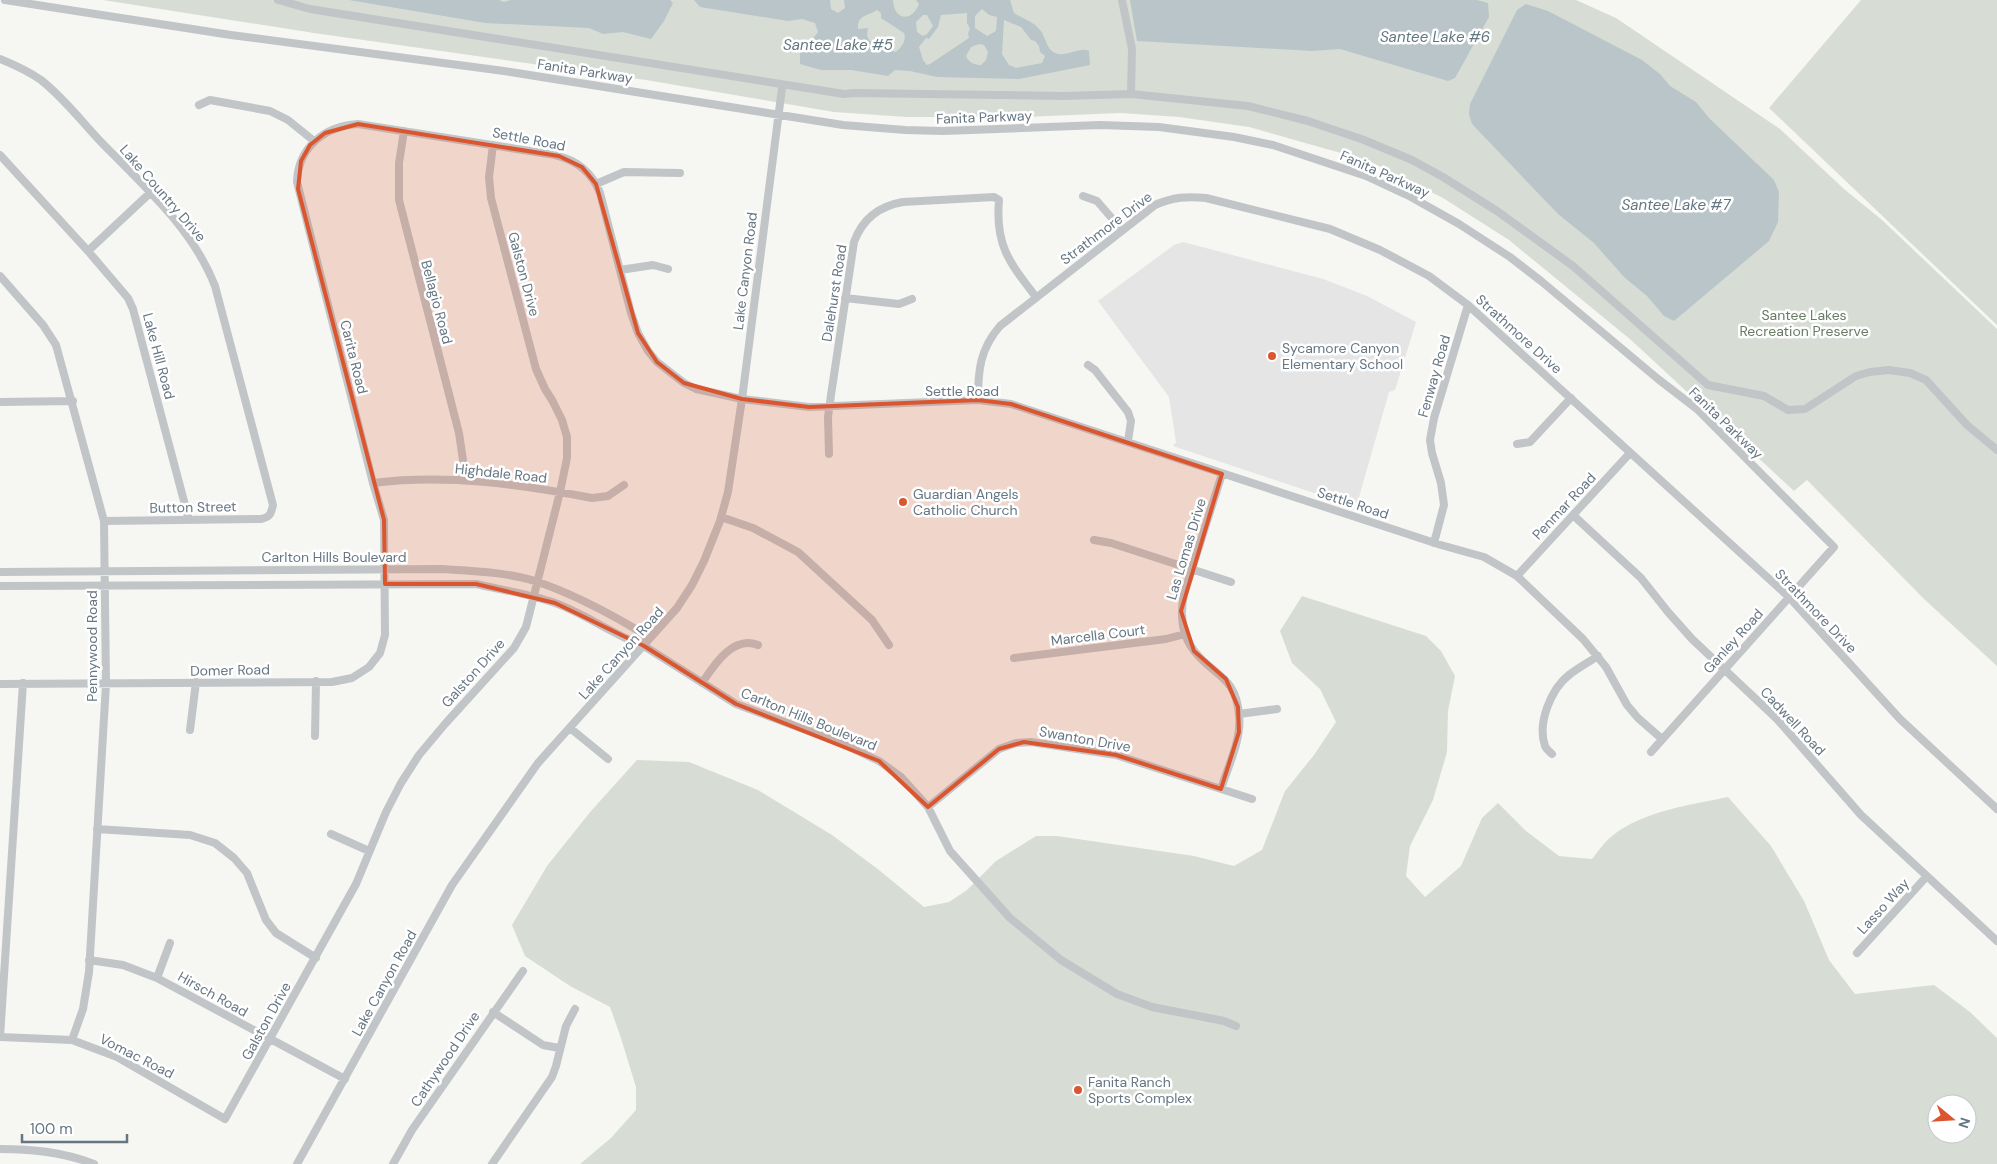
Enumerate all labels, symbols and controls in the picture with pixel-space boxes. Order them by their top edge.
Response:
water label: Santee Lake #6 [1380,27,1490,47]
water label: Santee Lake #5 [783,35,893,55]
street label: Fanita Parkway [536,55,634,87]
street label: Fanita Parkway [936,106,1033,128]
street label: Settle Road [491,123,567,155]
street label: Lake Country Drive [116,141,210,245]
street label: Fanita Parkway [1337,146,1433,202]
street label: Strathmore Drive [1057,188,1155,268]
water label: Santee Lake #7 [1622,195,1731,215]
street label: Lake Canyon Road [729,211,761,331]
street label: Galston Drive [504,230,544,318]
street label: Dalehurst Road [817,243,851,343]
street label: Bellagio Road [417,258,457,346]
street label: Strathmore Drive [1472,290,1566,378]
park label: Santee Lakes Recreation Preserve [1739,306,1869,340]
street label: Lake Hill Road [139,311,179,401]
street label: Carita Road [336,318,372,396]
street label: Fenway Road [1414,333,1454,419]
place label: Sycamore Canyon Elementary School [1282,339,1403,373]
marker: Sycamore Canyon Elementary School [1266,350,1278,362]
street label: Settle Road [925,382,999,400]
street label: Fanita Parkway [1685,383,1767,463]
street label: Highdale Road [454,459,548,487]
street label: Penmar Road [1528,469,1600,543]
street label: Settle Road [1315,483,1391,523]
place label: Guardian Angels Catholic Church [913,485,1019,519]
marker: Guardian Angels Catholic Church [897,496,909,508]
street label: Las Lomas Drive [1162,496,1210,602]
street label: Button Street [149,497,237,517]
street label: Carlton Hills Boulevard [261,548,407,566]
street label: Strathmore Drive [1771,565,1861,657]
street label: Pennywood Road [83,590,101,702]
street label: Lake Canyon Road [575,603,667,703]
street label: Ganley Road [1699,605,1767,677]
street label: Marcella Court [1050,620,1146,650]
street label: Galston Drive [437,635,509,711]
street label: Domer Road [190,660,270,680]
street label: Carlton Hills Boulevard [738,683,880,755]
street label: Cadwell Road [1757,683,1829,759]
street label: Swanton Drive [1038,722,1132,756]
street label: Lasso Way [1853,874,1913,938]
street label: Lake Canyon Road [347,927,421,1039]
street label: Hirsch Road [175,967,251,1021]
street label: Galston Drive [237,979,295,1063]
street label: Cathywood Drive [406,1008,484,1110]
street label: Vomac Road [97,1030,177,1082]
place label: Fanita Ranch Sports Complex [1088,1073,1192,1107]
marker: Fanita Ranch Sports Complex [1072,1084,1084,1096]
north arrow [1927,1094,1977,1144]
scale bar [22,1112,128,1144]
text: N [1954,1115,1975,1131]
text: 100 m [30,1119,73,1139]

